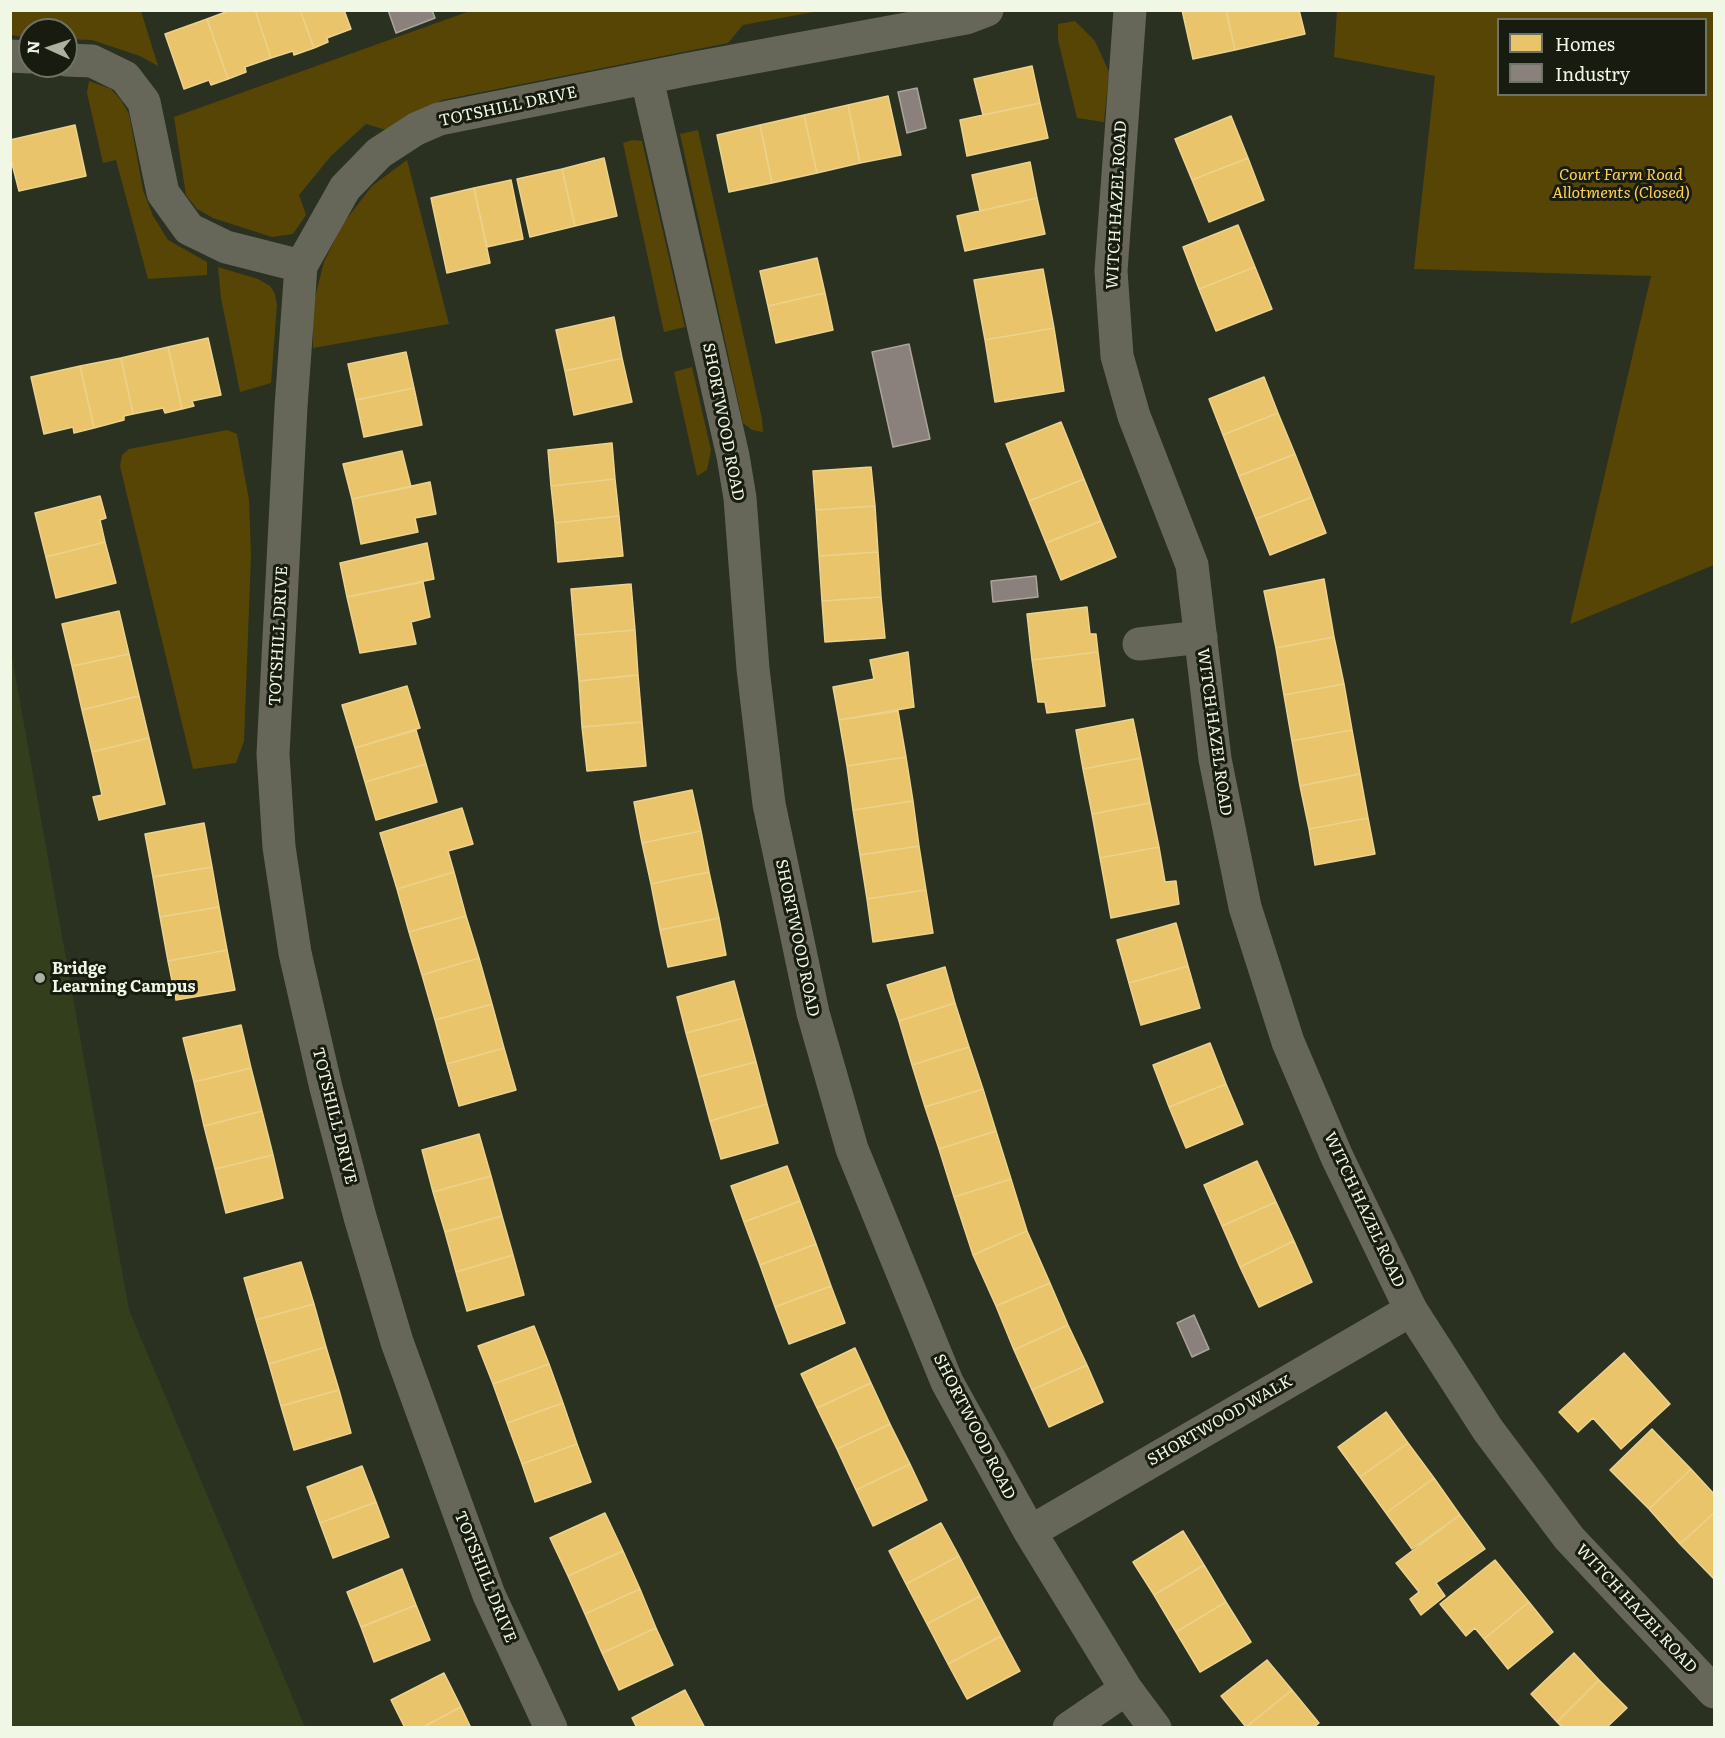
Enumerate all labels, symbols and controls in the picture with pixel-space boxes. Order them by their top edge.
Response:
north arrow [18,18,78,78]
legend [1497,18,1707,96]
text: Homes [1555,30,1615,57]
text: N [20,40,44,55]
text: Industry [1555,60,1630,87]
street label: TOTSHILL DRIVE [437,83,579,131]
street label: WITCH HAZEL ROAD [1103,120,1131,290]
park label: Court Farm Road Allotments (Closed) [1552,165,1690,203]
street label: SHORTWOOD ROAD [698,341,748,503]
street label: TOTSHILL DRIVE [266,565,292,707]
street label: WITCH HAZEL ROAD [1193,647,1235,817]
street label: SHORTWOOD ROAD [771,857,823,1019]
place label: Bridge Learning Campus [52,959,195,997]
marker: Bridge Learning Campus [33,971,47,985]
street label: TOTSHILL DRIVE [308,1046,360,1186]
street label: WITCH HAZEL ROAD [1320,1129,1408,1291]
street label: SHORTWOOD ROAD [929,1351,1019,1503]
street label: SHORTWOOD WALK [1144,1372,1296,1470]
street label: TOTSHILL DRIVE [450,1508,520,1646]
street label: WITCH HAZEL ROAD [1571,1541,1701,1677]

